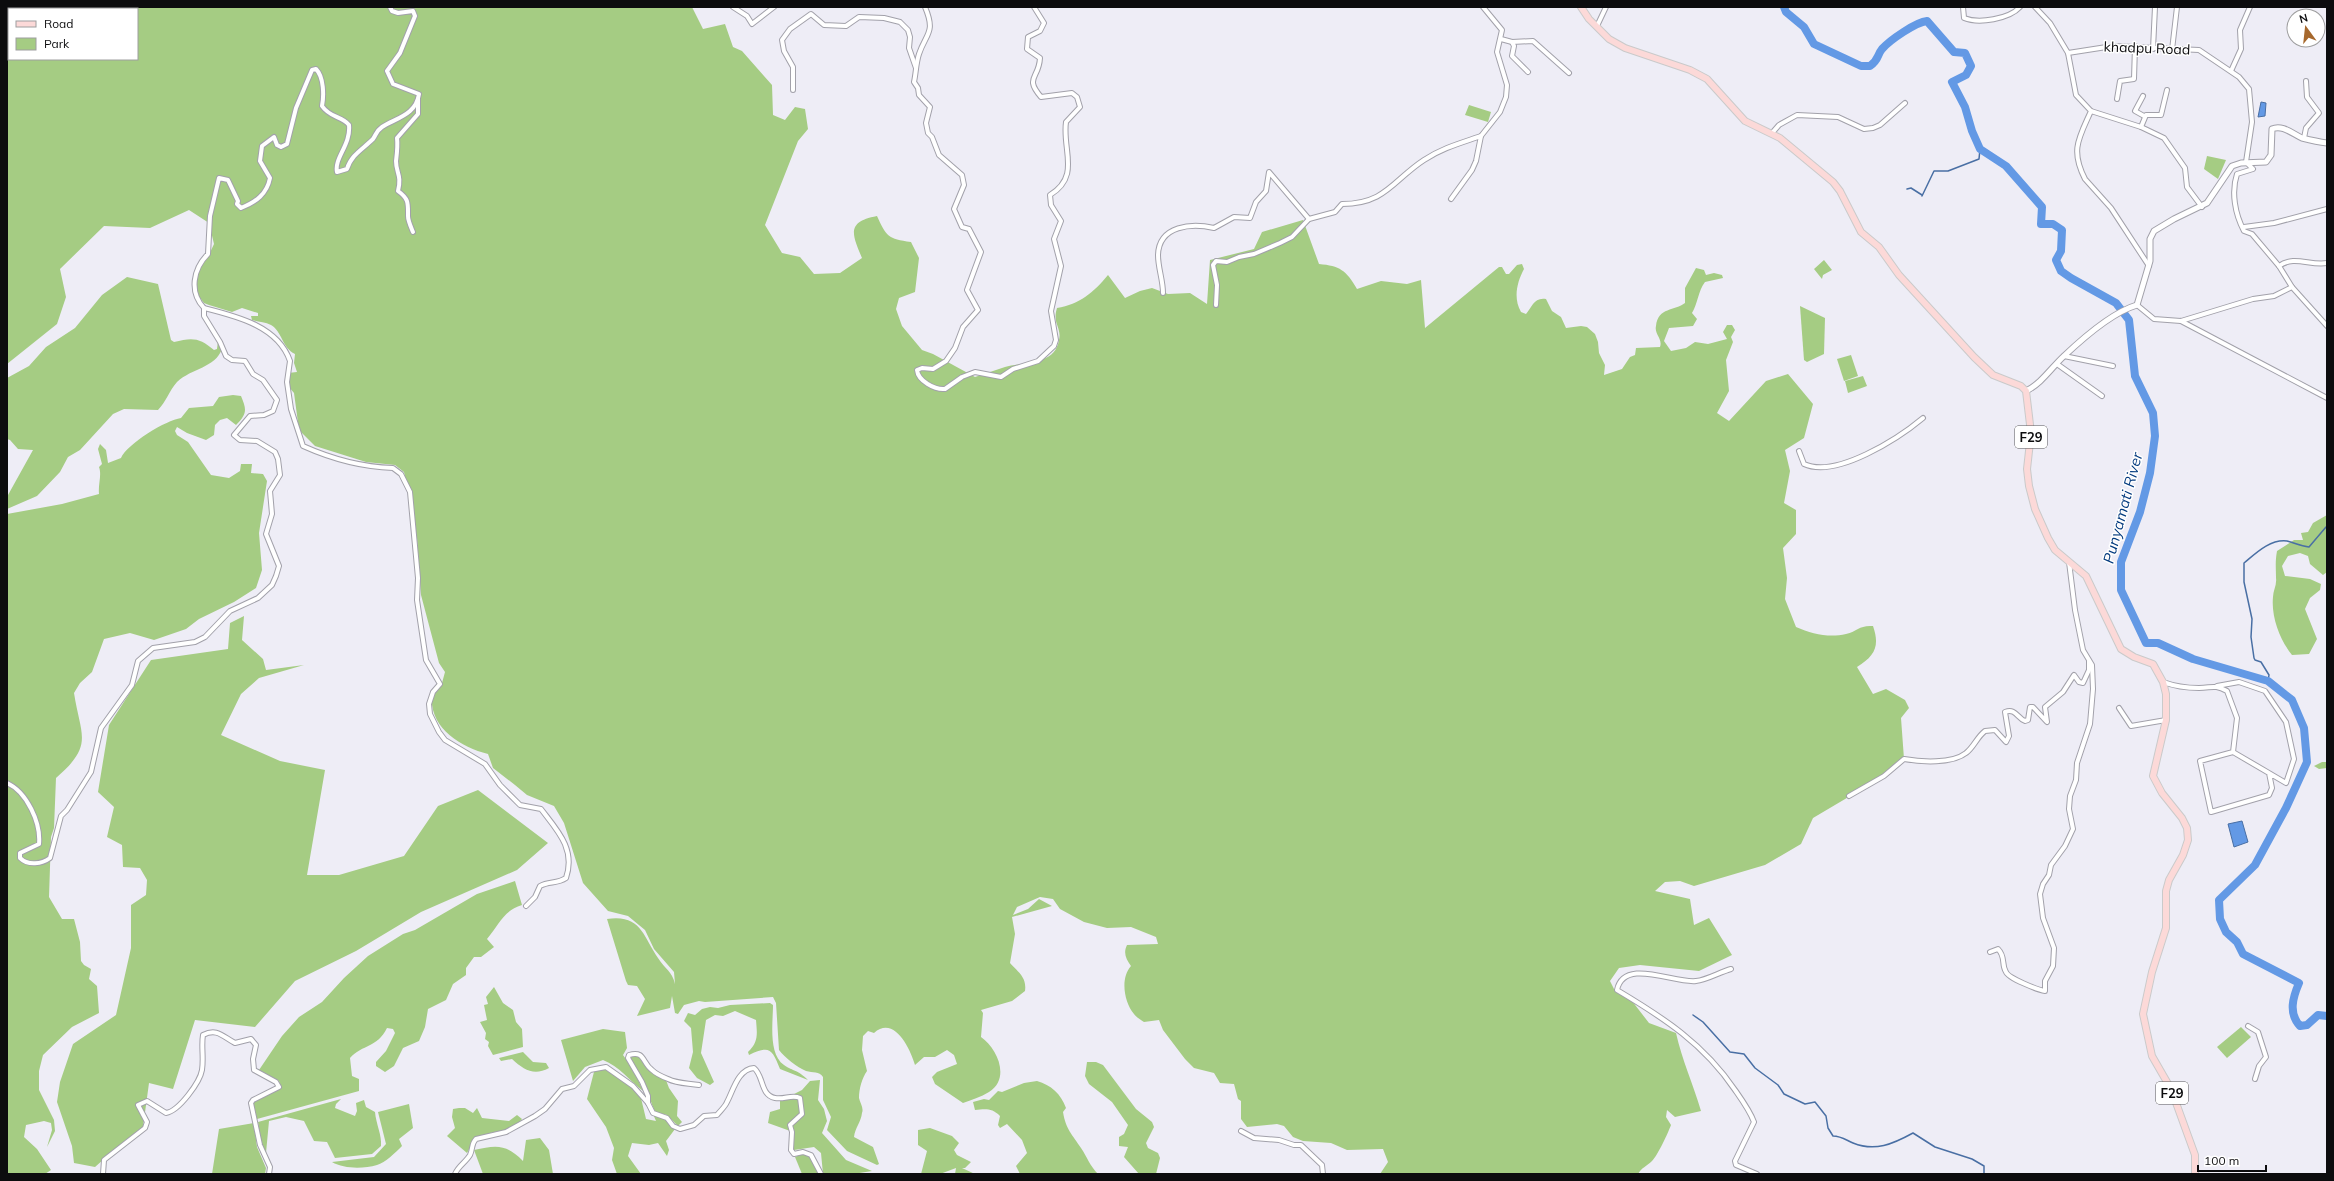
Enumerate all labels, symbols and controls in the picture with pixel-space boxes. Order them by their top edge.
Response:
legend [8,8,138,60]
north arrow [2286,8,2326,48]
text: N [2298,11,2309,26]
text: Road [44,16,73,31]
text: Park [44,36,70,51]
street label: khadpu Road [2103,37,2191,59]
road number: F29 [2015,426,2047,448]
water label: Punyamati River [2099,450,2147,565]
road number: F29 [2156,1082,2188,1104]
scale bar [2198,1147,2266,1173]
text: 100 m [2204,1153,2239,1168]

